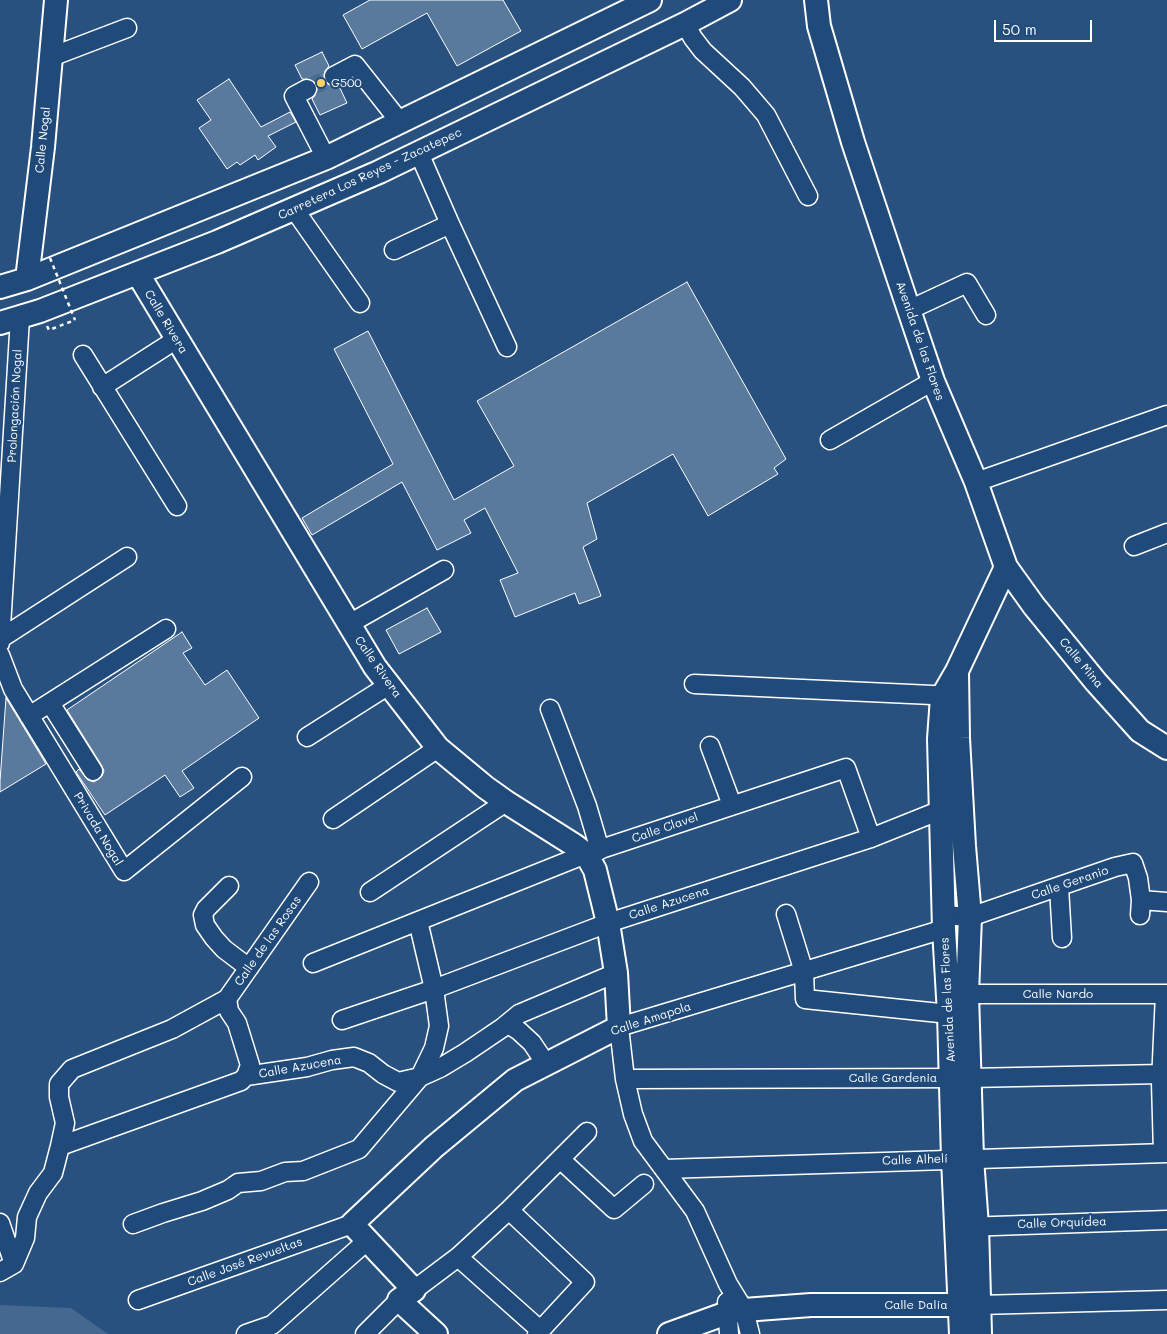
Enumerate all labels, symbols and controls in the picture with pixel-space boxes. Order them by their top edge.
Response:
scale bar [997,10,1094,42]
text: 50 m [1002,19,1037,39]
place label: G500 [331,76,362,90]
marker: G500 [315,77,327,89]
street label: Calle Nogal [32,106,54,174]
street label: Carretera Los Reyes - Zacatepec [276,125,464,223]
street label: Avenida de las Flores [893,279,947,403]
street label: Calle Rivera [141,287,191,357]
street label: Prolongación Nogal [5,349,25,463]
street label: Calle Rivera [351,633,405,701]
street label: Calle Mina [1056,635,1106,691]
street label: Privada Nogal [70,790,126,868]
street label: Calle Clavel [630,810,700,846]
street label: Calle Geranio [1030,863,1110,903]
street label: Calle Azucena [627,883,711,923]
street label: Calle de las Rosas [232,893,304,989]
street label: Avenida de las Flores [938,937,958,1063]
street label: Calle Nardo [1023,987,1093,1001]
street label: Calle Amapola [609,999,693,1039]
street label: Calle Azucena [258,1053,342,1081]
street label: Calle Gardenia [849,1071,937,1085]
street label: Calle Alhelí [882,1152,948,1168]
street label: Calle Orquídea [1017,1214,1107,1232]
street label: Calle José Revueltas [186,1235,304,1289]
street label: Calle Dalia [884,1298,948,1312]

